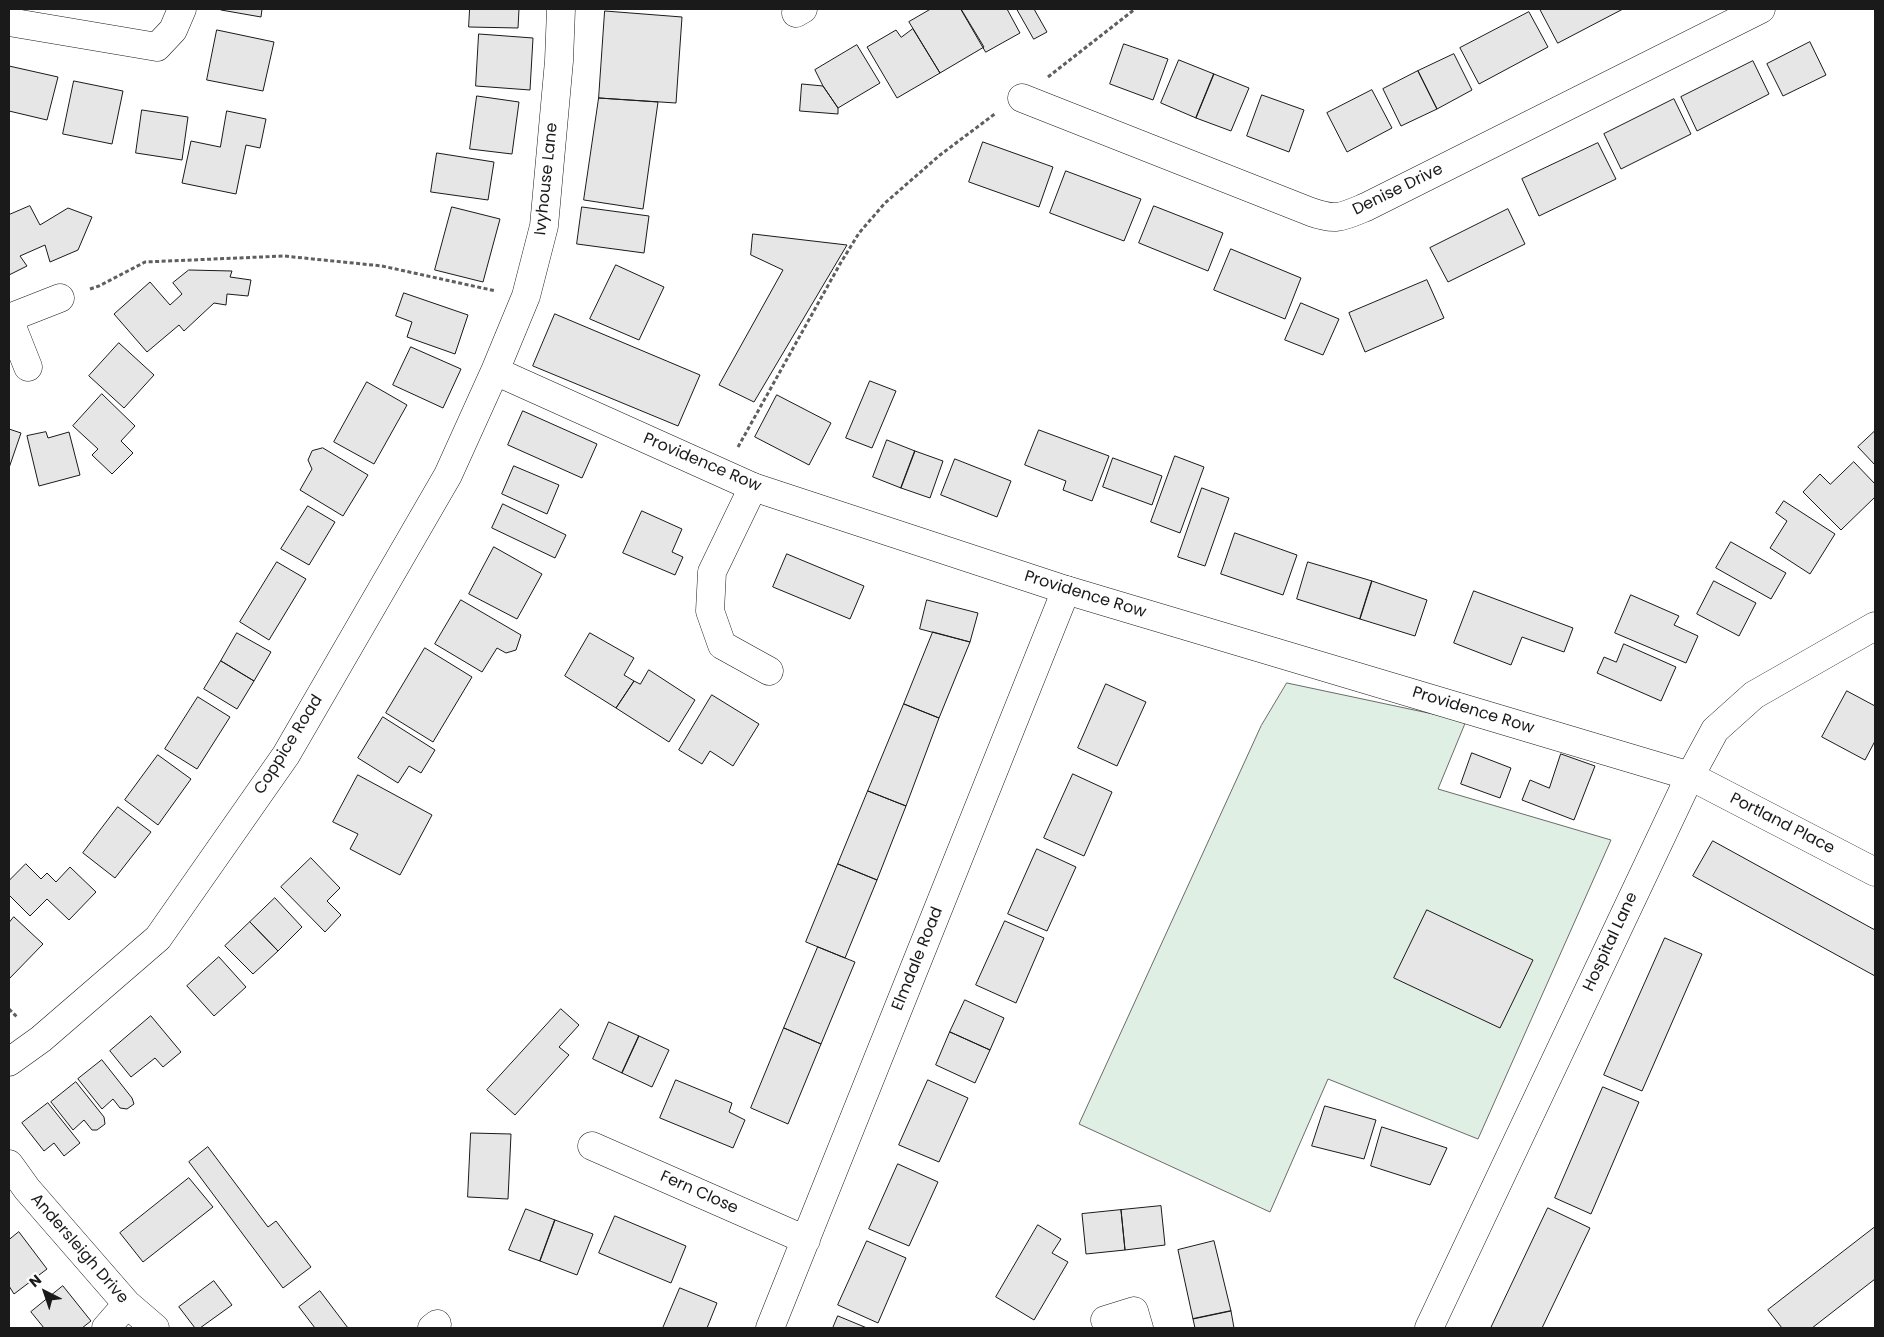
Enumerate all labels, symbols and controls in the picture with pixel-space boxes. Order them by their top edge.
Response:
street label: Ivyhouse Lane [532,122,562,236]
street label: Denise Drive [1350,160,1446,220]
street label: Providence Row [640,429,764,497]
street label: Providence Row [1022,567,1148,623]
street label: Providence Row [1410,683,1536,739]
street label: Coppice Road [251,692,327,798]
street label: Portland Place [1726,789,1838,859]
street label: Hospital Lane [1580,889,1642,995]
street label: Elmdale Road [888,904,948,1014]
street label: Fern Close [657,1167,741,1219]
street label: Andersleigh Drive [26,1190,132,1308]
north arrow [20,1267,70,1317]
text: N [25,1270,46,1292]

